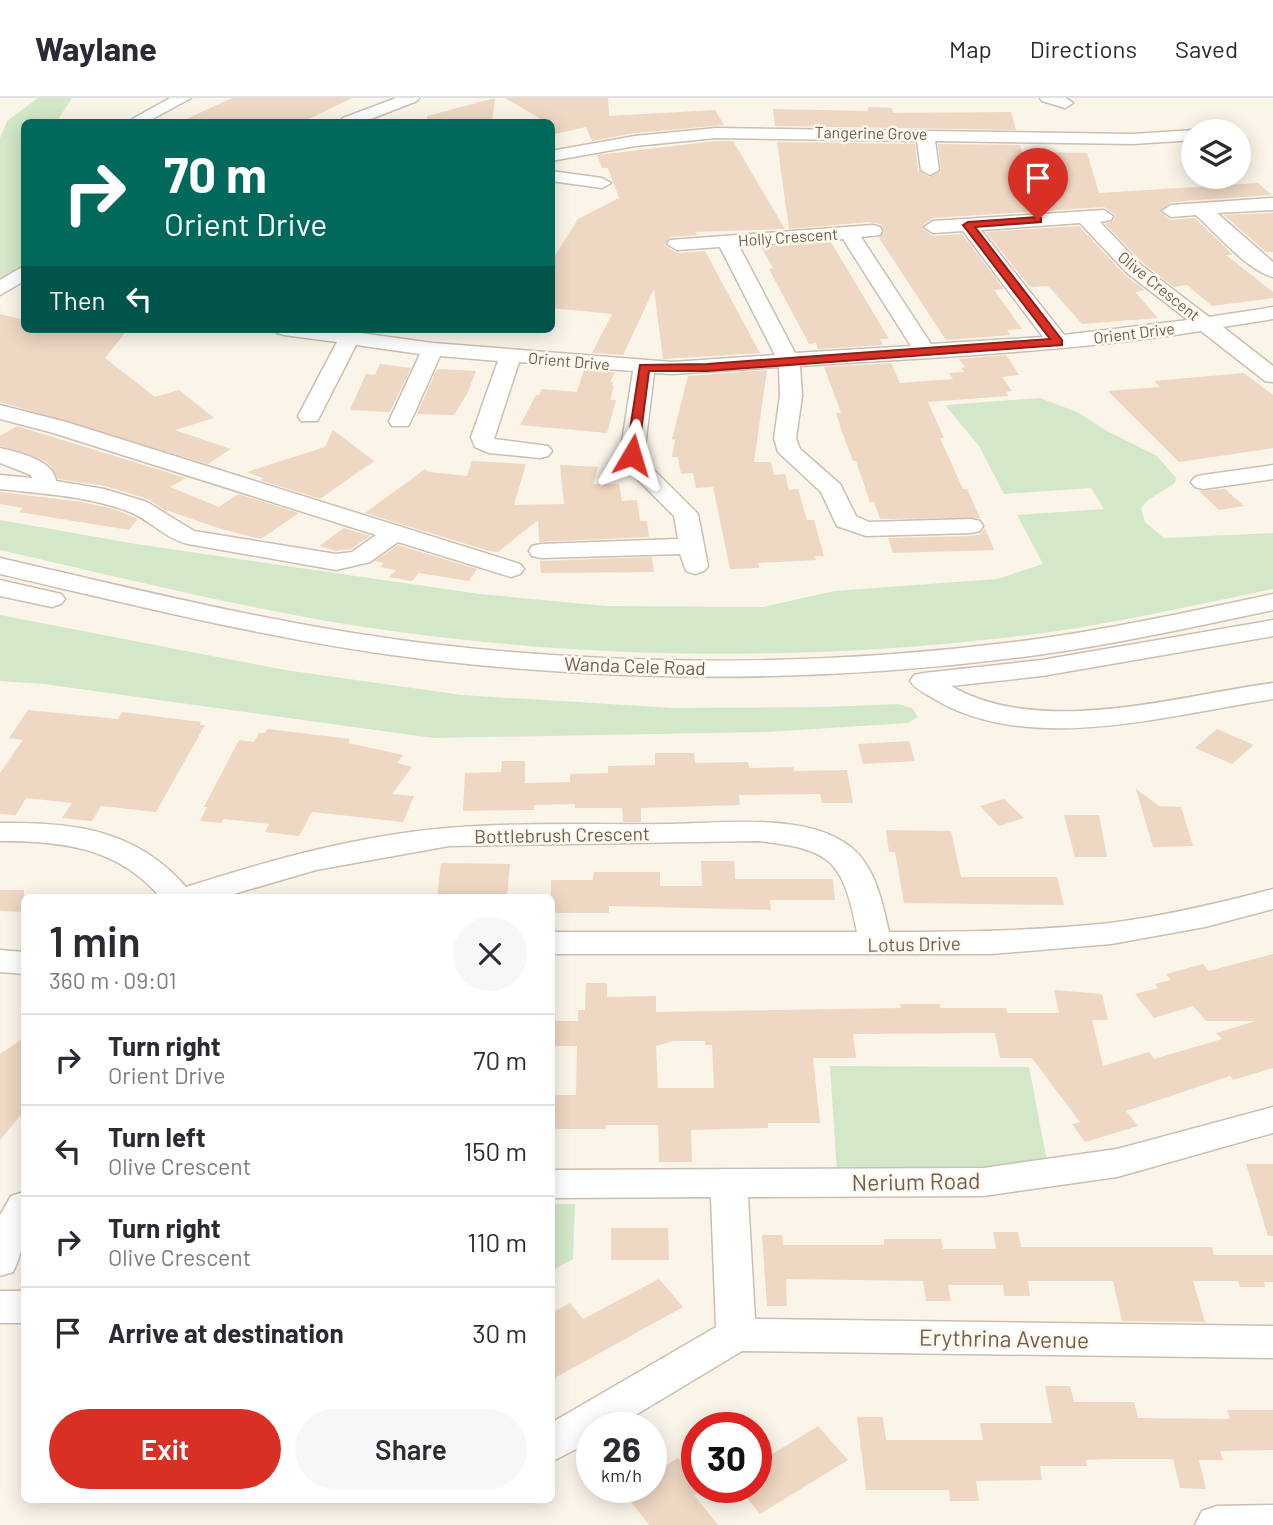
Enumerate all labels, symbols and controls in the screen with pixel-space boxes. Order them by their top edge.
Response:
text: Waylane [35,28,157,68]
text: Map [949,34,992,63]
text: Directions [1030,34,1137,63]
text: Saved [1175,34,1238,63]
map controls [1181,119,1251,189]
button: layers [1181,119,1251,189]
street label: Tangerine Grove [814,122,928,143]
text: 70 m [164,144,267,203]
icon: right [49,147,140,238]
pin [1008,148,1068,220]
icon: arrive [1019,159,1057,197]
text: Orient Drive [164,204,327,242]
street label: Holly Crescent [737,224,838,249]
street label: Olive Crescent [1115,247,1204,324]
icon: left [120,280,158,318]
text: Then [49,284,106,315]
street label: Orient Drive [1092,318,1176,347]
street label: Orient Drive [528,347,611,374]
position arrow [595,418,669,492]
street label: Wanda Cele Road [564,652,706,679]
street label: Bottlebrush Crescent [474,821,650,848]
text: 1 min [49,915,141,965]
button: close [453,917,527,991]
street label: Lotus Drive [867,931,961,956]
text: 360 m · 09:01 [49,966,177,994]
text: Turn right [108,1030,221,1061]
icon: right [49,1041,87,1079]
text: 70 m [473,1044,527,1075]
text: Orient Drive [108,1061,225,1089]
text: Turn left [108,1121,206,1152]
icon: left [49,1132,87,1170]
text: 150 m [463,1135,527,1166]
text: Olive Crescent [108,1152,251,1180]
street label: Nerium Road [851,1166,981,1196]
text: Turn right [108,1212,221,1243]
icon: right [49,1223,87,1261]
text: 110 m [467,1226,527,1257]
text: Olive Crescent [108,1243,251,1271]
icon: arrive [49,1314,87,1352]
text: Arrive at destination [108,1317,344,1348]
text: 30 m [472,1317,527,1348]
street label: Erythrina Avenue [919,1323,1089,1353]
button: Exit [49,1409,281,1489]
button: Share [295,1409,527,1489]
speed limit sign: 30 [681,1412,772,1503]
text: 26 [602,1427,641,1469]
text: km/h [601,1464,642,1486]

